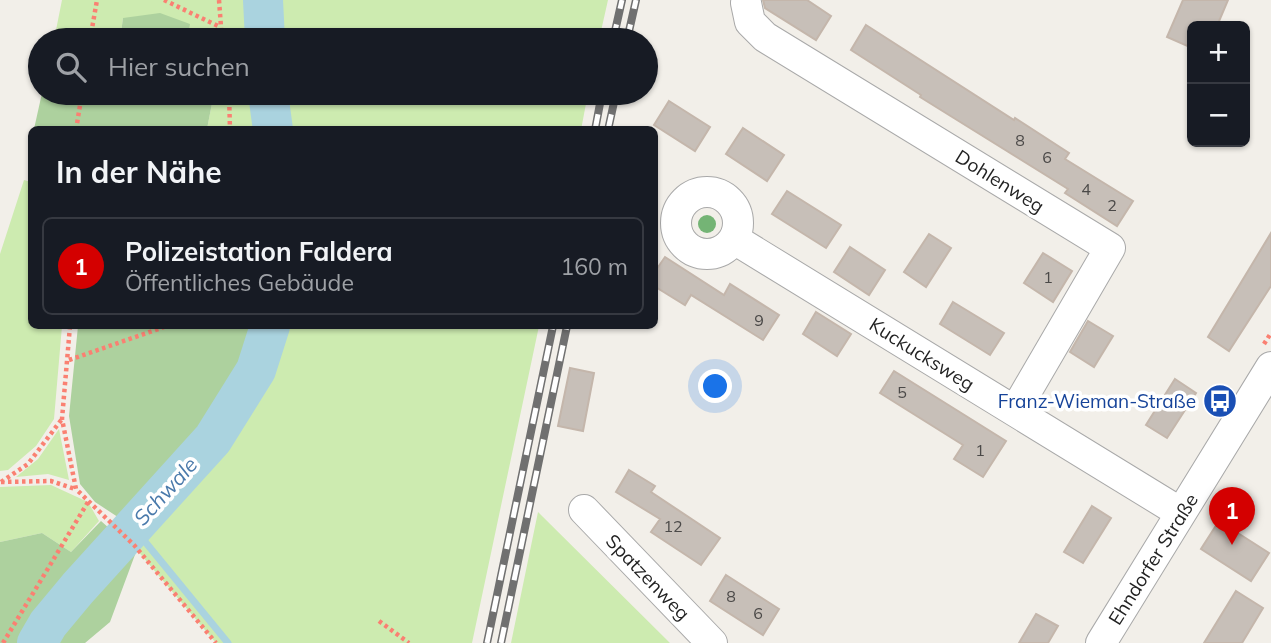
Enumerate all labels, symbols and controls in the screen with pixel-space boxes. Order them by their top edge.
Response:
map controls [1187,21,1250,147]
button: + [1187,21,1250,84]
search box [28,28,658,105]
icon: search [52,48,90,86]
text: Hier suchen [108,50,250,83]
button: − [1187,84,1250,147]
house number: 8 [1015,130,1025,150]
street label: Dohlenweg [951,144,1049,218]
house number: 6 [1042,147,1052,167]
text: In der Nähe [56,153,222,191]
house number: 4 [1081,179,1091,199]
house number: 2 [1107,195,1117,215]
text: Polizeistation Faldera [125,235,393,268]
text: 1 [74,252,88,281]
text: 160 m [560,252,628,281]
house number: 1 [1043,267,1053,287]
text: Öffentliches Gebäude [125,268,354,297]
house number: 9 [754,310,764,330]
street label: Kuckucksweg [865,312,979,396]
your location [698,369,732,403]
house number: 5 [897,382,907,402]
bus stop icon: Franz-Wieman-Straße [1201,382,1239,420]
place label: Franz-Wieman-Straße [998,389,1196,413]
house number: 1 [975,440,985,460]
water label: Schwale [128,452,202,530]
pin: 1 [1209,487,1255,545]
street label: Ehndorfer Straße [1103,489,1203,629]
house number: 12 [663,516,683,536]
street label: Spatzenweg [601,529,695,625]
house number: 8 [726,586,736,606]
house number: 6 [753,603,763,623]

